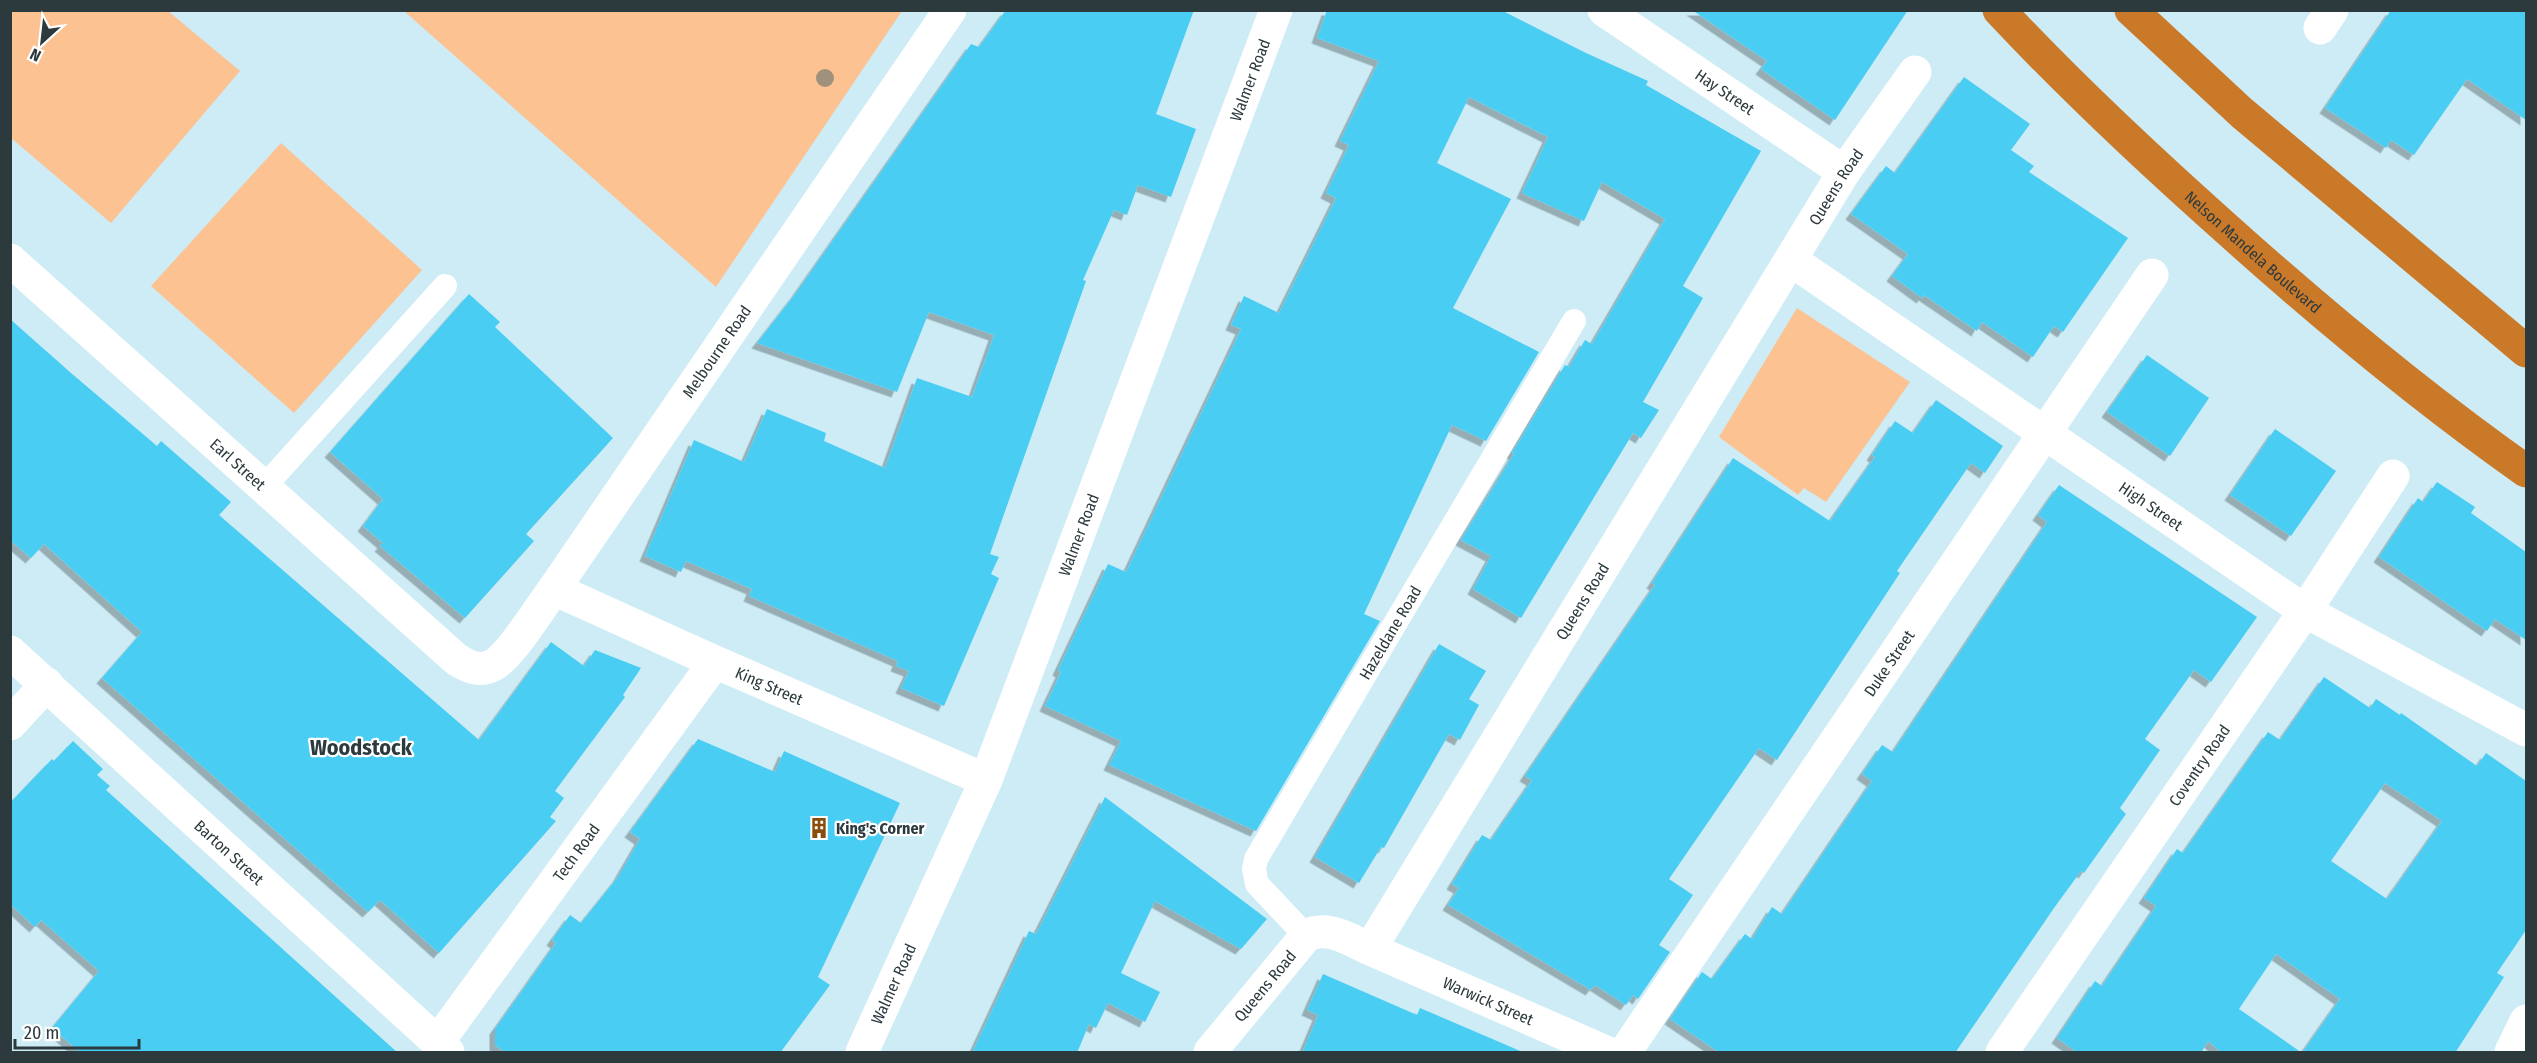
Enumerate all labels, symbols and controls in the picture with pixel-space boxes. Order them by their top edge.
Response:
north arrow [12,12,72,72]
street label: Walmer Road [1226,36,1274,124]
text: N [27,44,44,66]
street label: Hay Street [1692,65,1759,119]
street label: Queens Road [1805,145,1867,228]
street label: Nelson Mandela Boulevard [2181,187,2325,317]
street label: Melbourne Road [678,302,755,401]
street label: Earl Street [206,434,270,494]
street label: High Street [2116,477,2187,535]
street label: Walmer Road [1054,491,1102,578]
street label: Queens Road [1551,559,1613,643]
street label: Hazeldane Road [1355,582,1425,683]
street label: Duke Street [1860,626,1918,700]
street label: King Street [733,663,807,709]
street label: Coventry Road [2164,721,2234,809]
district label: Woodstock [310,734,413,761]
street label: Barton Street [191,816,268,889]
building icon: King's Corner [807,816,831,840]
place label: King's Corner [836,819,924,838]
street label: Tech Road [549,820,603,885]
street label: Walmer Road [867,941,920,1027]
street label: Queens Road [1230,946,1300,1025]
street label: Warwick Street [1440,973,1537,1029]
scale bar [15,1012,140,1050]
text: 20 m [24,1022,59,1044]

